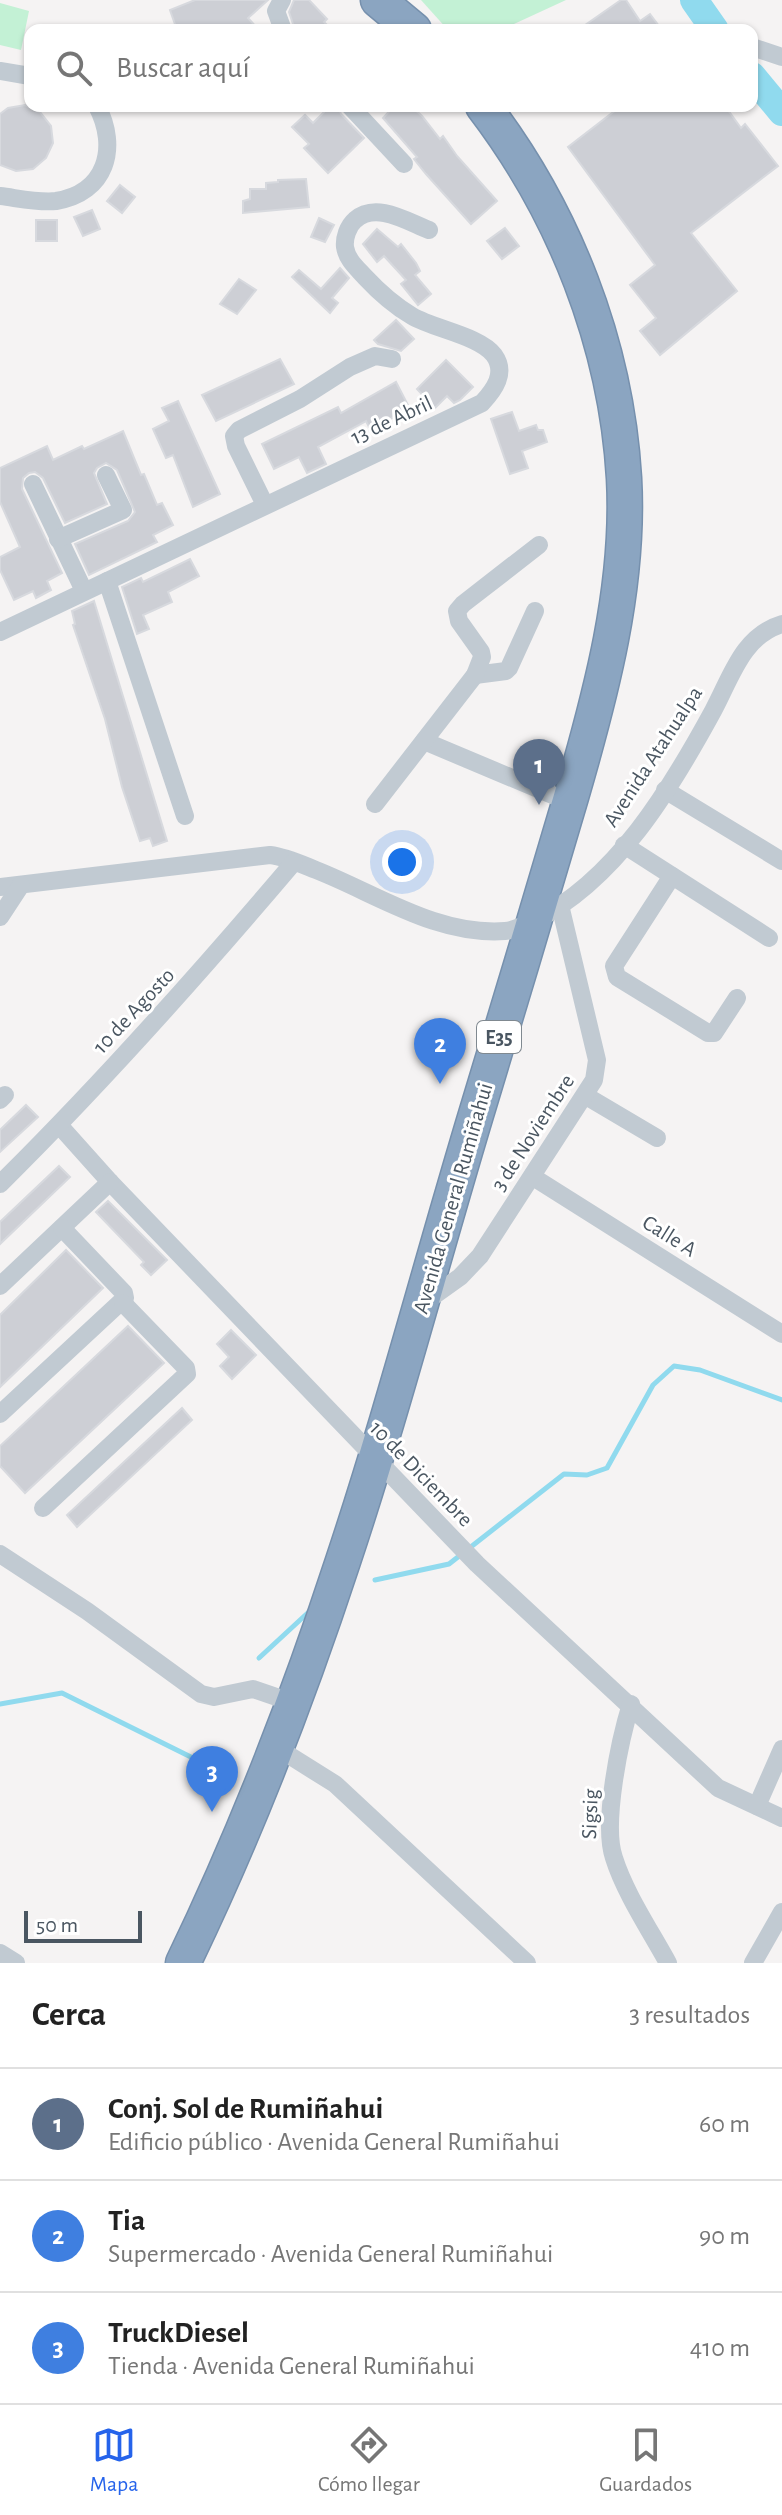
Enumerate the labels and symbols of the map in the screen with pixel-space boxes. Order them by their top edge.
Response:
street label: 13 de Abril [347,392,436,448]
street label: Avenida Atahualpa [599,682,706,831]
pin: 1 [513,739,565,805]
your location [382,842,422,882]
street label: 10 de Agosto [89,964,179,1058]
pin: 2 [414,1018,466,1084]
road number: E35 [477,1021,521,1053]
street label: 3 de Noviembre [487,1071,578,1195]
street label: Avenida General Rumiñahui [409,1080,496,1316]
street label: Calle A [639,1211,701,1261]
street label: 10 de Diciembre [366,1417,477,1531]
pin: 3 [186,1746,238,1812]
street label: Sigsig [578,1788,602,1840]
scale bar [24,1907,142,1943]

